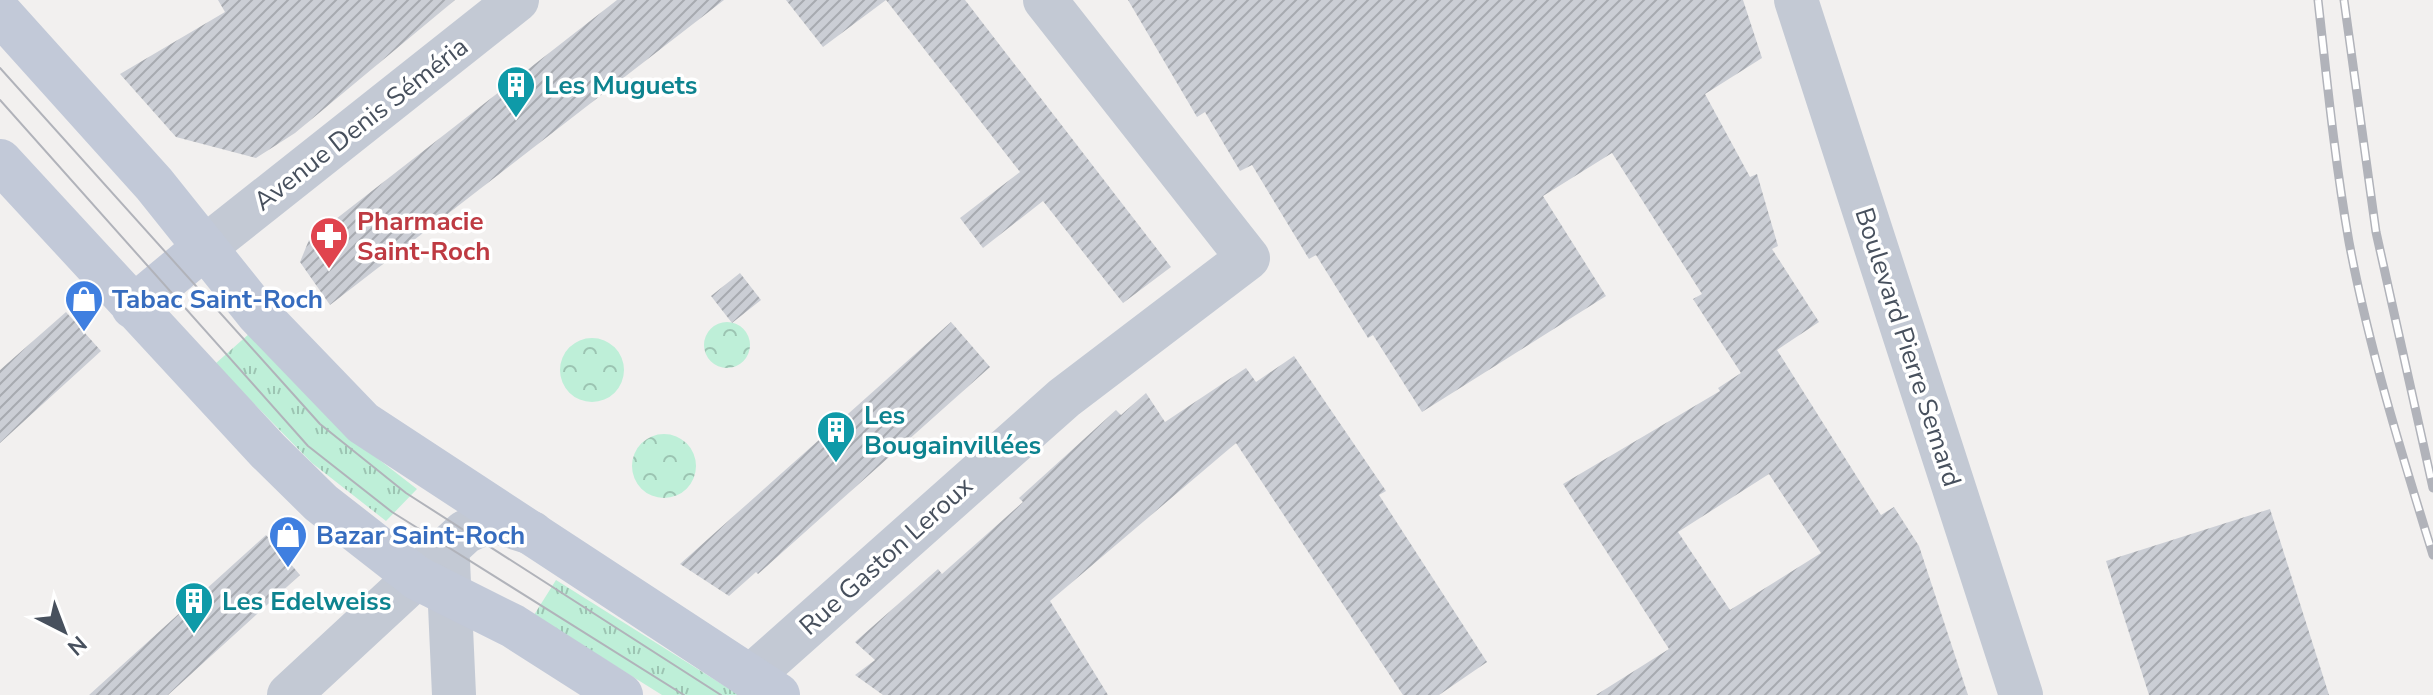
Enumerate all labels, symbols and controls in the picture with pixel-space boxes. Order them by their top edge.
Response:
street label: Avenue Denis Séméria [246,29,476,219]
building icon: Les Muguets [495,64,537,119]
place label: Les Muguets [544,68,697,103]
street label: Boulevard Pierre Semard [1846,203,1970,491]
place label: Pharmacie Saint-Roch [357,204,491,269]
pharmacy icon: Pharmacie Saint-Roch [308,215,350,270]
shop icon: Tabac Saint-Roch [63,278,105,333]
place label: Tabac Saint-Roch [112,282,323,317]
place label: Les Bougainvillées [864,398,1041,463]
building icon: Les Bougainvillées [815,409,857,464]
street label: Rue Gaston Leroux [792,468,980,643]
shop icon: Bazar Saint-Roch [267,514,309,569]
place label: Bazar Saint-Roch [316,518,525,553]
building icon: Les Edelweiss [173,580,215,635]
place label: Les Edelweiss [222,584,391,619]
north arrow [24,591,104,671]
text: N [61,628,93,662]

